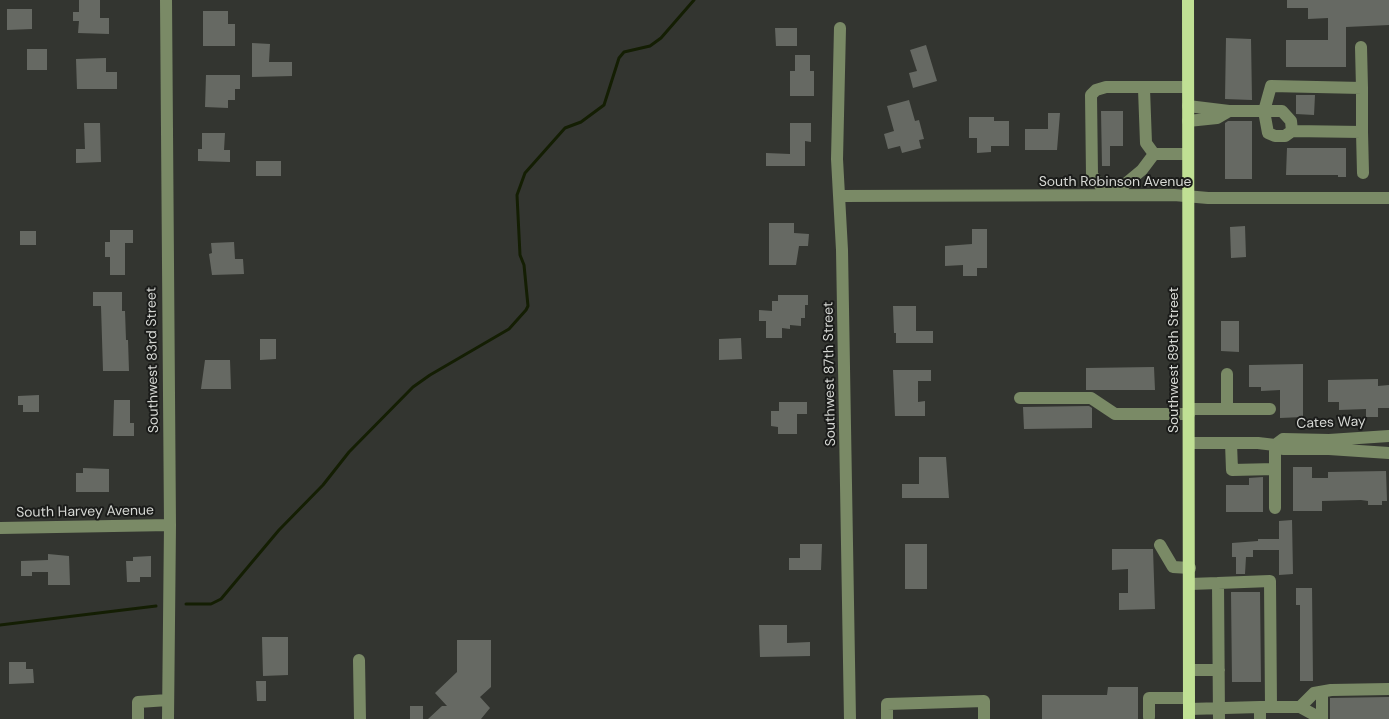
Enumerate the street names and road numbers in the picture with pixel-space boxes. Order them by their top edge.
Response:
street label: South Robinson Avenue [1039,174,1191,190]
street label: Southwest 83rd Street [143,287,163,433]
street label: Southwest 89th Street [1166,287,1182,433]
street label: Southwest 87th Street [820,301,840,447]
street label: Cates Way [1296,413,1366,433]
street label: South Harvey Avenue [16,502,154,522]

